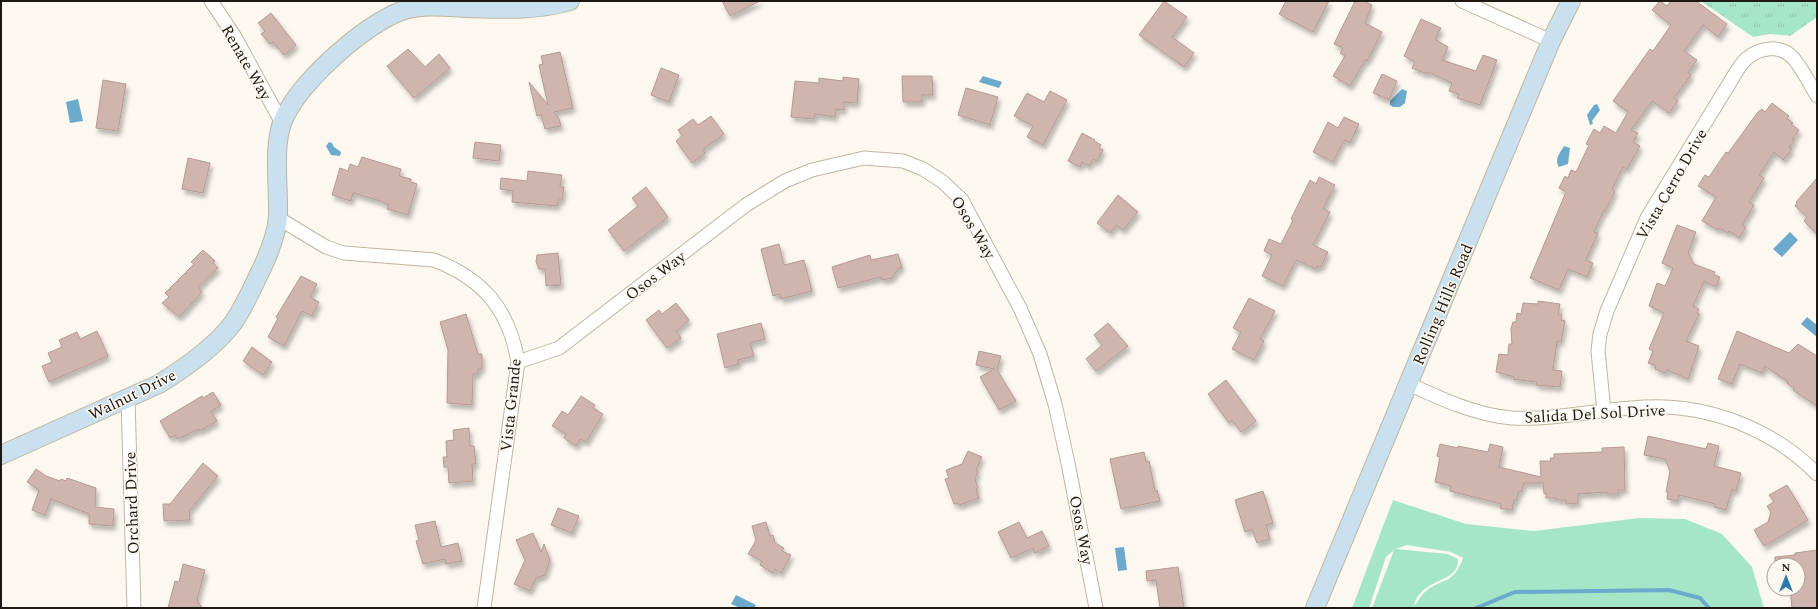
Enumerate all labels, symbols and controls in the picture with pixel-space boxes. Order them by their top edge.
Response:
street label: Renate Way [215,20,278,106]
street label: Vista Cerro Drive [1630,124,1714,245]
street label: Osos Way [945,191,1002,265]
street label: Rolling Hills Road [1406,240,1479,369]
street label: Osos Way [620,244,692,307]
street label: Vista Grande [494,357,528,453]
street label: Walnut Drive [84,363,180,427]
street label: Salida Del Sol Drive [1524,398,1666,430]
street label: Orchard Drive [118,451,146,555]
street label: Osos Way [1063,493,1100,568]
north arrow [1766,557,1806,597]
text: N [1782,559,1791,576]

